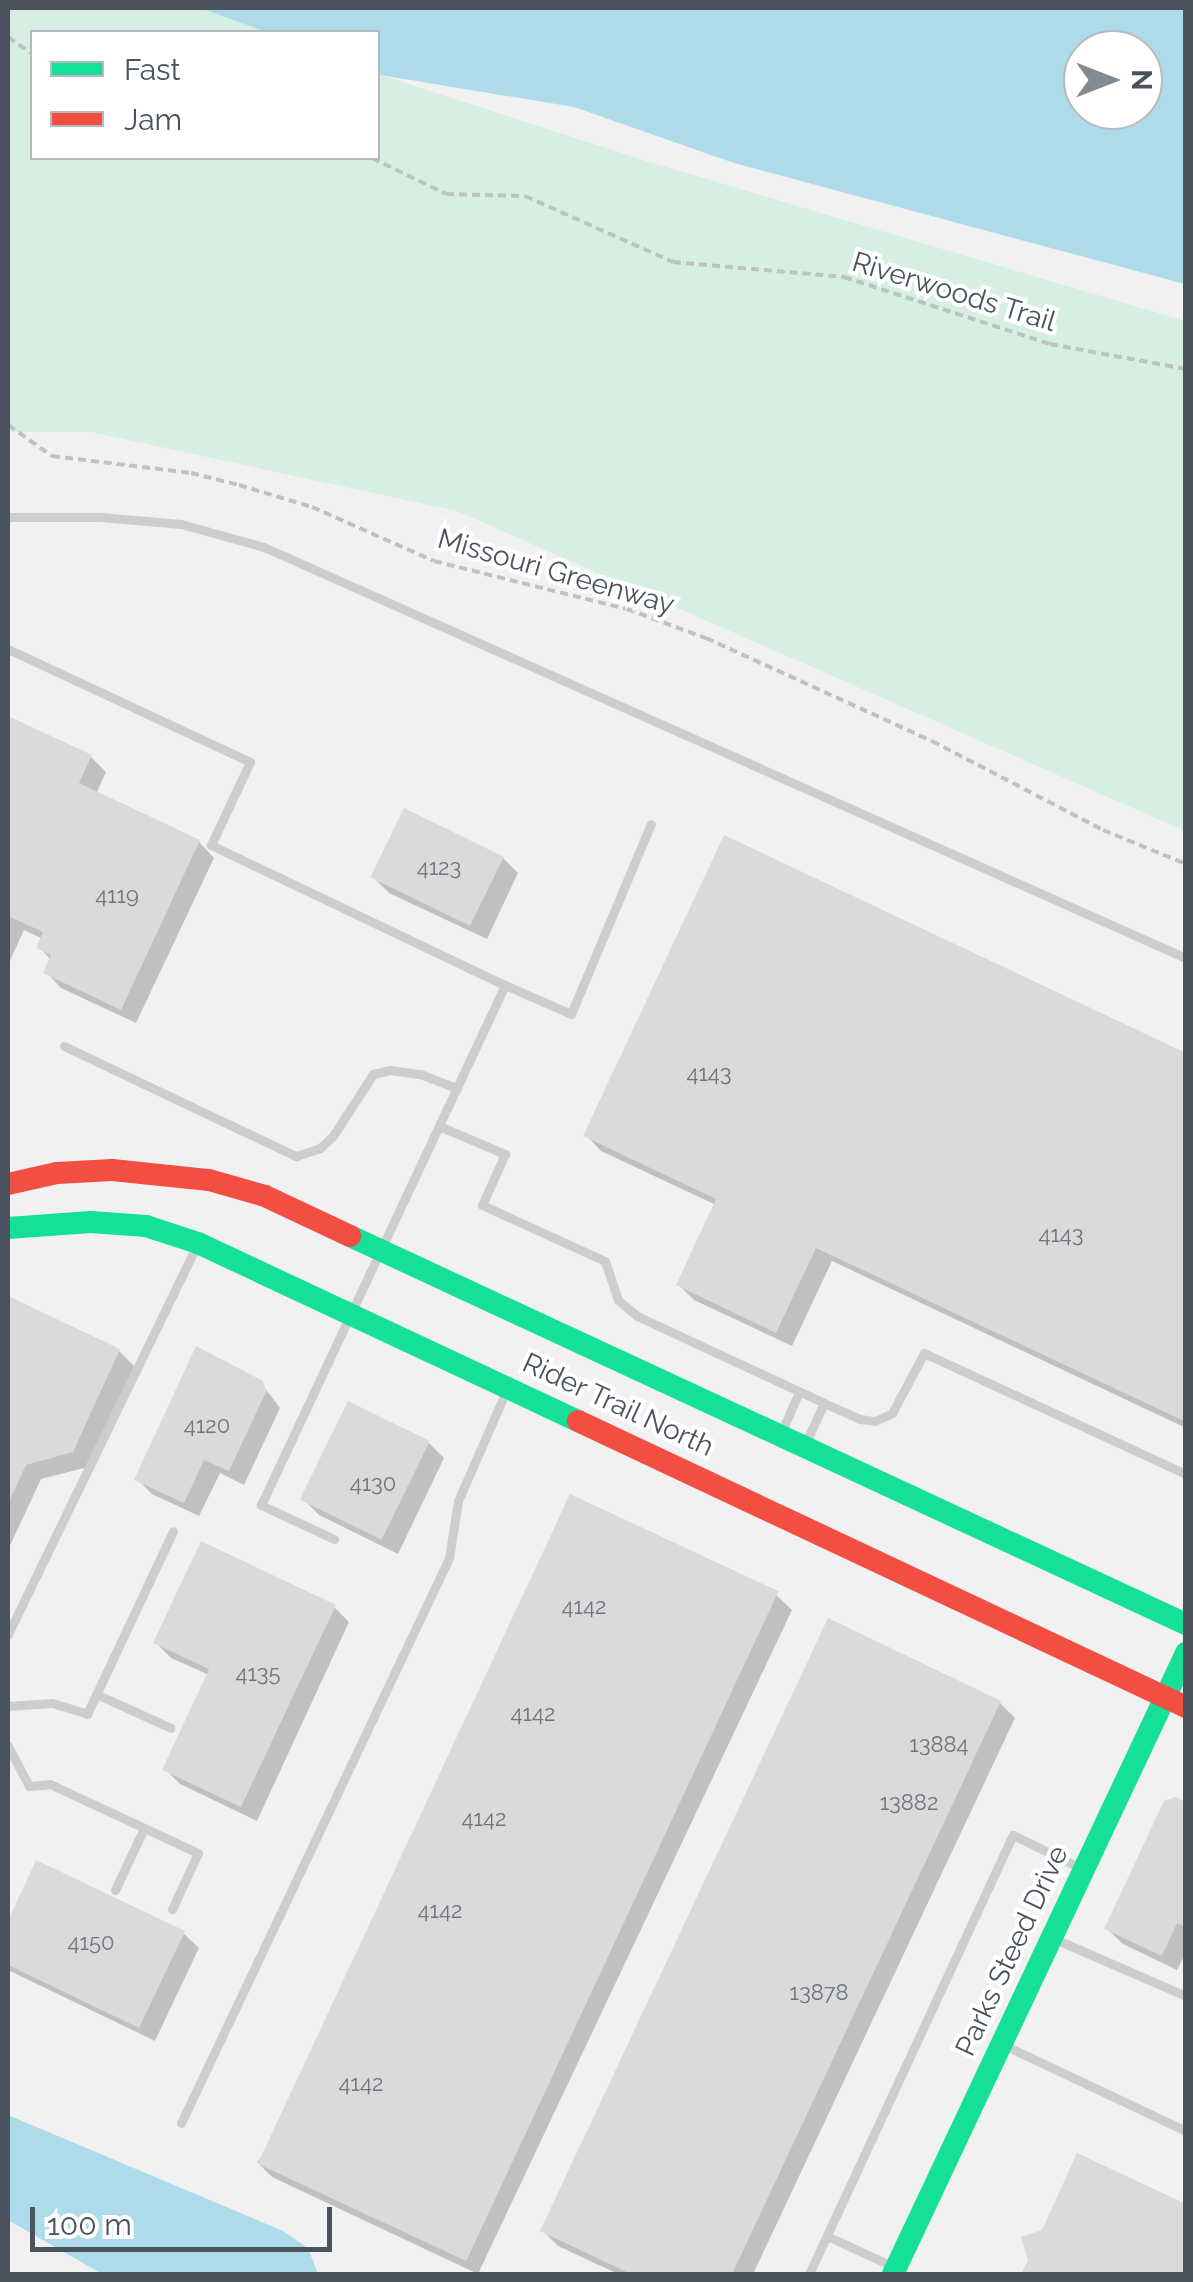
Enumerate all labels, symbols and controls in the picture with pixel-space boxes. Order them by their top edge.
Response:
legend [30,30,380,160]
north arrow [1063,30,1163,130]
text: Fast [124,52,181,87]
text: N [1125,69,1158,91]
text: Jam [124,102,182,137]
street label: Riverwoods Trail [848,245,1060,339]
street label: Missouri Greenway [434,522,678,622]
house number: 4123 [417,855,461,881]
house number: 4119 [95,883,139,909]
house number: 4143 [686,1061,732,1087]
house number: 4143 [1038,1222,1084,1248]
street label: Rider Trail North [516,1346,720,1464]
house number: 4120 [184,1413,230,1439]
house number: 4130 [350,1471,396,1497]
house number: 4142 [562,1594,606,1620]
house number: 4135 [235,1661,281,1687]
house number: 4142 [511,1701,555,1727]
house number: 13884 [909,1732,969,1758]
house number: 13882 [880,1790,938,1816]
house number: 4142 [462,1806,506,1832]
street label: Parks Steed Drive [949,1841,1075,2061]
house number: 4142 [418,1898,462,1924]
house number: 4150 [68,1930,114,1956]
house number: 13878 [789,1980,849,2006]
house number: 4142 [339,2071,383,2097]
scale bar [35,2187,338,2249]
text: 100 m [47,2207,132,2242]

